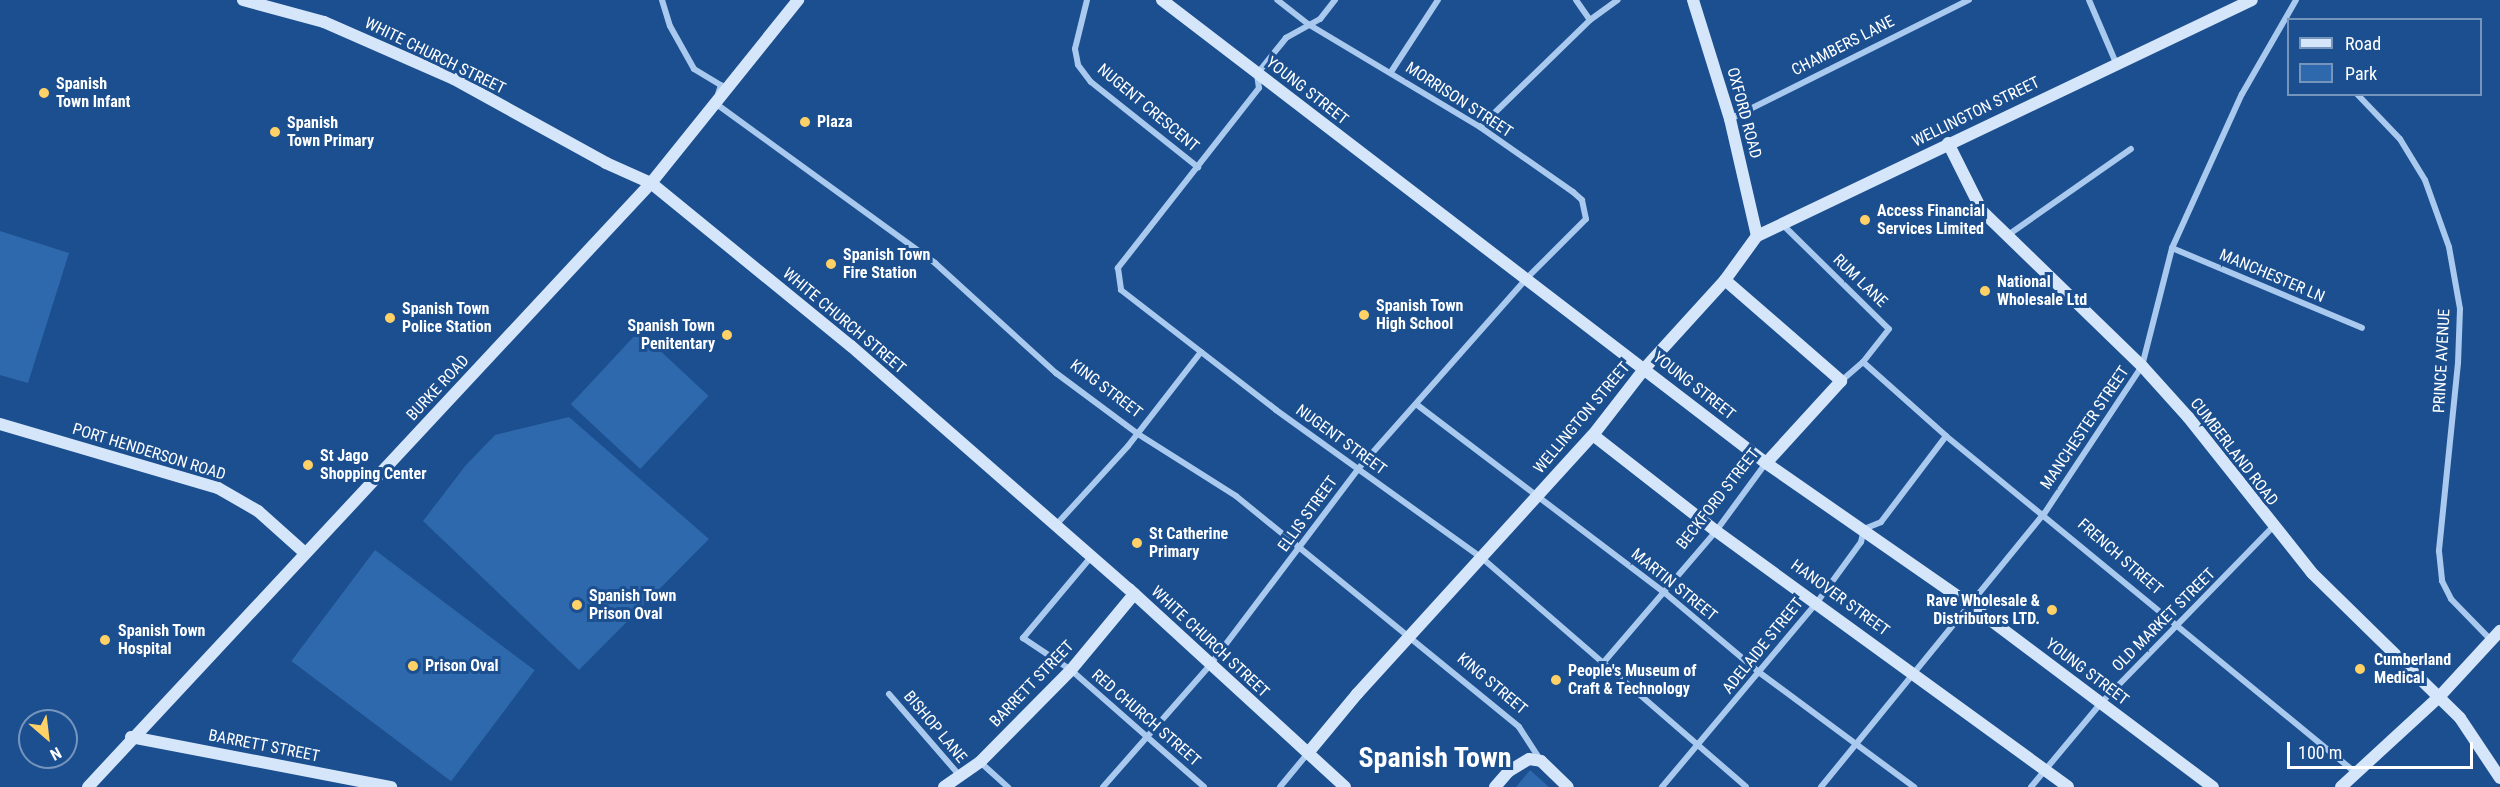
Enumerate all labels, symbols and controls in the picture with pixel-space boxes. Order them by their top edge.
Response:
street label: CHAMBERS LANE [1789,12,1897,80]
street label: WHITE CHURCH STREET [361,14,509,98]
legend [2287,18,2482,96]
text: Road [2345,33,2381,54]
street label: YOUNG STREET [1262,53,1352,129]
street label: MORRISON STREET [1402,58,1516,142]
street label: NUGENT CRESCENT [1093,60,1203,156]
text: Park [2345,63,2377,84]
street label: OXFORD ROAD [1723,66,1765,160]
street label: WELLINGTON STREET [1909,73,2043,151]
place label: Spanish Town Infant [56,74,130,112]
marker: Spanish Town Infant [37,86,51,100]
place label: Plaza [817,112,852,132]
place label: Spanish Town Primary [287,113,374,151]
marker: Plaza [798,115,812,129]
marker: Spanish Town Primary [268,125,282,139]
place label: Access Financial Services Limited [1877,201,1985,239]
marker: Access Financial Services Limited [1858,213,1872,227]
place label: Spanish Town Fire Station [843,245,931,283]
street label: MANCHESTER LN [2216,245,2328,307]
street label: RUM LANE [1829,250,1891,312]
marker: Spanish Town Fire Station [824,257,838,271]
street label: WHITE CHURCH STREET [779,264,909,378]
place label: National Wholesale Ltd [1997,272,2087,310]
marker: National Wholesale Ltd [1978,284,1992,298]
place label: Spanish Town High School [1376,296,1464,334]
place label: Spanish Town Police Station [402,299,492,337]
marker: Spanish Town High School [1357,308,1371,322]
street label: PRINCE AVENUE [2430,308,2454,414]
marker: Spanish Town Police Station [383,311,397,325]
place label: Spanish Town Penitentary [627,316,715,354]
marker: Spanish Town Penitentary [720,328,734,342]
street label: YOUNG STREET [1649,348,1739,424]
street label: BURKE ROAD [403,351,473,425]
street label: KING STREET [1066,356,1146,422]
street label: WELLINGTON STREET [1530,358,1634,478]
street label: MANCHESTER STREET [2037,363,2133,493]
street label: CUMBERLAND ROAD [2186,394,2282,510]
street label: NUGENT STREET [1292,401,1390,479]
street label: PORT HENDERSON ROAD [70,419,228,485]
street label: BECKFORD STREET [1673,445,1763,553]
place label: St Jago Shopping Center [320,446,426,484]
marker: St Jago Shopping Center [301,458,315,472]
street label: ELLIS STREET [1274,472,1342,556]
street label: FRENCH STREET [2074,515,2166,599]
place label: St Catherine Primary [1149,524,1228,562]
marker: St Catherine Primary [1130,536,1144,550]
street label: MARTIN STREET [1627,545,1721,625]
street label: HANOVER STREET [1787,556,1893,640]
street label: OLD MARKET STREET [2108,564,2220,676]
street label: WHITE CHURCH STREET [1147,582,1273,702]
place label: Spanish Town Prison Oval [589,586,677,624]
place label: Rave Wholesale & Distributors LTD. [1926,591,2040,629]
street label: ADELAIDE STREET [1719,594,1807,698]
marker: Spanish Town Prison Oval [570,598,584,612]
marker: Rave Wholesale & Distributors LTD. [2045,603,2059,617]
place label: Spanish Town Hospital [118,621,206,659]
marker: Spanish Town Hospital [96,631,114,649]
street label: YOUNG STREET [2042,634,2132,710]
street label: BARRETT STREET [986,637,1078,731]
street label: KING STREET [1453,649,1531,719]
place label: Cumberland Medical [2374,650,2451,688]
place label: Prison Oval [425,656,498,676]
marker: Prison Oval [406,659,420,673]
marker: Cumberland Medical [2351,660,2369,678]
place label: People's Museum of Craft & Technology [1568,661,1696,699]
street label: RED CHURCH STREET [1088,666,1204,770]
marker: People's Museum of Craft & Technology [1549,673,1563,687]
street label: BISHOP LANE [899,687,971,767]
north arrow [18,709,78,769]
street label: BARRETT STREET [207,726,321,766]
scale bar [2290,730,2476,768]
district label: Spanish Town [1358,741,1512,775]
text: 100 m [2298,742,2342,763]
text: N [47,743,65,764]

